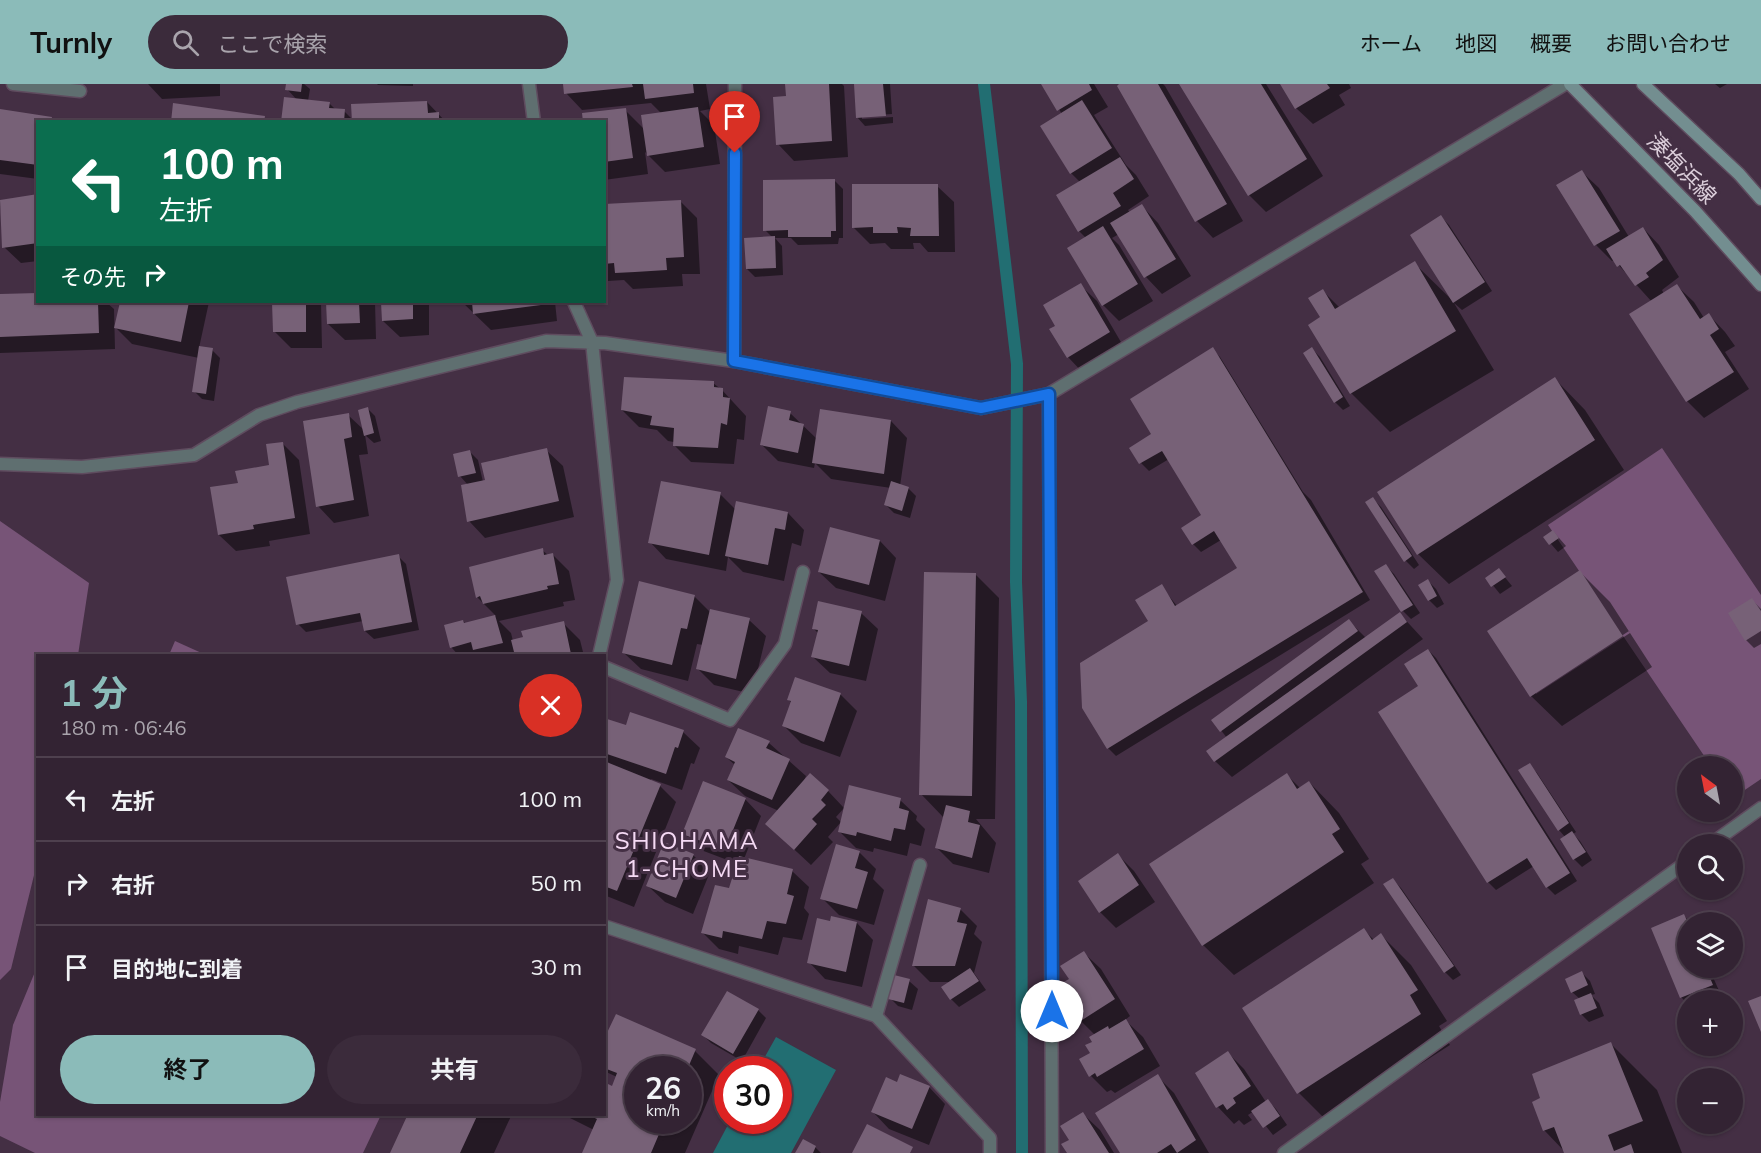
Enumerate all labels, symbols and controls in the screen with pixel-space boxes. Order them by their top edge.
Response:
search box [148,15,568,69]
text: Turnly [30,25,112,60]
icon: search [169,26,202,59]
text: ここで検索 [217,30,327,58]
text: ホーム [1360,30,1422,56]
text: 地図 [1455,30,1497,56]
text: 概要 [1530,30,1572,56]
text: お問い合わせ [1605,30,1731,56]
pin [709,91,760,153]
icon: arrive [718,100,751,133]
street label: 湊塩浜線 [1641,127,1723,209]
text: 100 m [159,137,284,190]
icon: left [60,144,138,222]
text: 左折 [159,193,213,227]
icon: right [138,258,171,291]
text: その先 [60,263,126,291]
text: 1 分 [60,670,127,715]
button: close [519,674,582,737]
text: 180 m · 06:46 [60,715,186,740]
north arrow [1677,756,1743,822]
map controls [1677,756,1743,1134]
icon: left [60,783,93,816]
text: 100 m [517,785,582,813]
text: 左折 [111,787,155,815]
district label: SHIOHAMA 1-CHOME [615,825,759,883]
button: search [1677,834,1743,900]
icon: right [60,867,93,900]
text: 50 m [531,869,582,897]
text: 右折 [111,871,155,899]
button: layers [1677,912,1743,978]
icon: arrive [60,951,93,984]
text: 30 m [531,953,582,981]
text: 目的地に到着 [111,955,243,983]
position arrow [1020,979,1084,1043]
button: + [1677,990,1743,1056]
button: 終了 [60,1035,315,1104]
button: 共有 [327,1035,582,1104]
speed limit sign: 30 [714,1056,792,1134]
button: − [1677,1068,1743,1134]
text: 26 [645,1069,681,1107]
text: km/h [646,1101,680,1120]

